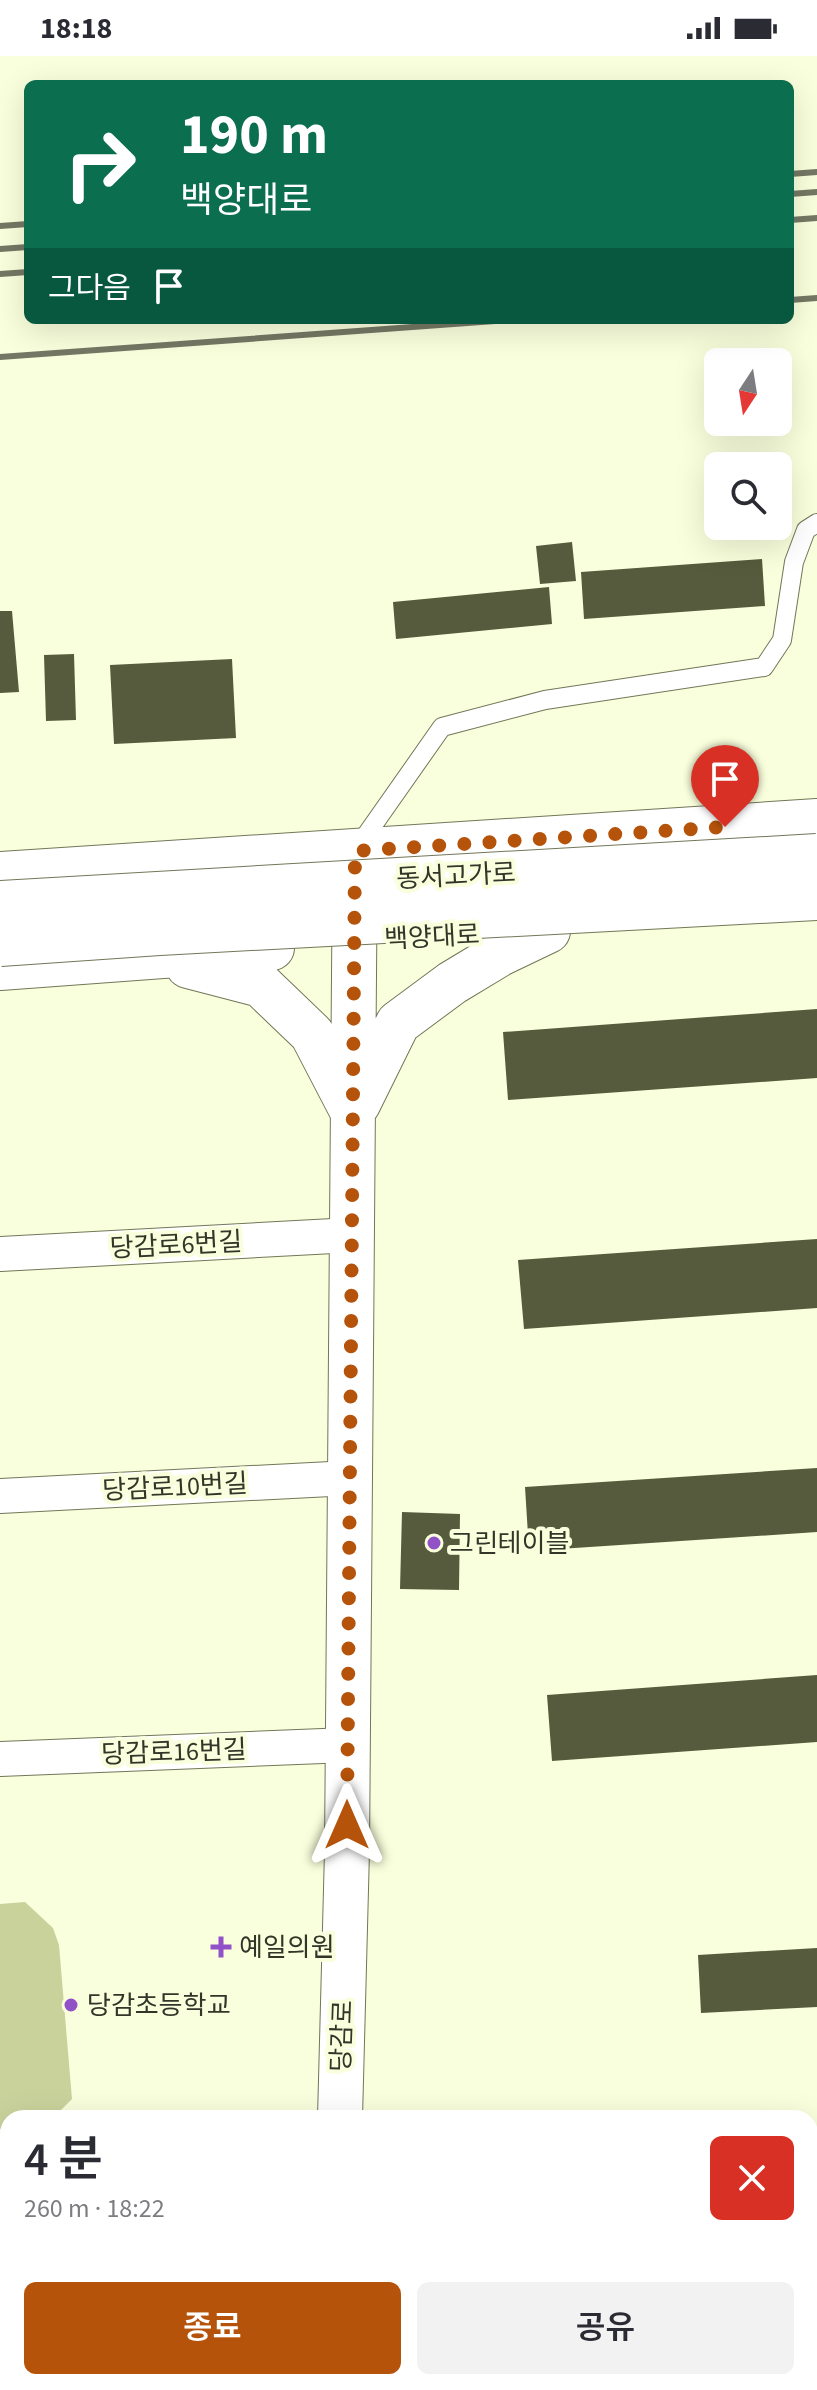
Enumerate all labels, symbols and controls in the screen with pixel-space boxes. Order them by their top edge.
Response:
text: 18:18 [40,7,112,50]
text: 190 m [180,96,328,175]
icon: right [48,112,152,216]
text: 백양대로 [180,175,312,226]
icon: arrive [147,264,191,308]
text: 그다음 [48,267,131,310]
north arrow [704,348,792,436]
map controls [704,348,792,540]
button: search [704,452,792,540]
pin [691,745,759,827]
icon: arrive [703,757,747,801]
street label: 동서고가로 [395,854,517,898]
street label: 백양대로 [383,916,481,958]
street label: 당감로6번길 [109,1223,243,1267]
street label: 당감로10번길 [101,1465,249,1509]
place label: 그린테이블 [450,1525,570,1562]
marker: 그린테이블 [425,1534,443,1552]
street label: 당감로16번길 [101,1731,247,1773]
position arrow [305,1783,389,1867]
place label: 예일의원 [239,1929,335,1966]
marker: 예일의원 [210,1936,232,1958]
place label: 당감초등학교 [87,1987,231,2024]
marker: 당감초등학교 [62,1996,80,2014]
street label: 당감로 [322,1999,362,2073]
text: 4 분 [24,2126,102,2194]
button: close [710,2136,794,2220]
text: 260 m · 18:22 [24,2190,165,2227]
button: 종료 [24,2282,401,2374]
button: 공유 [417,2282,794,2374]

